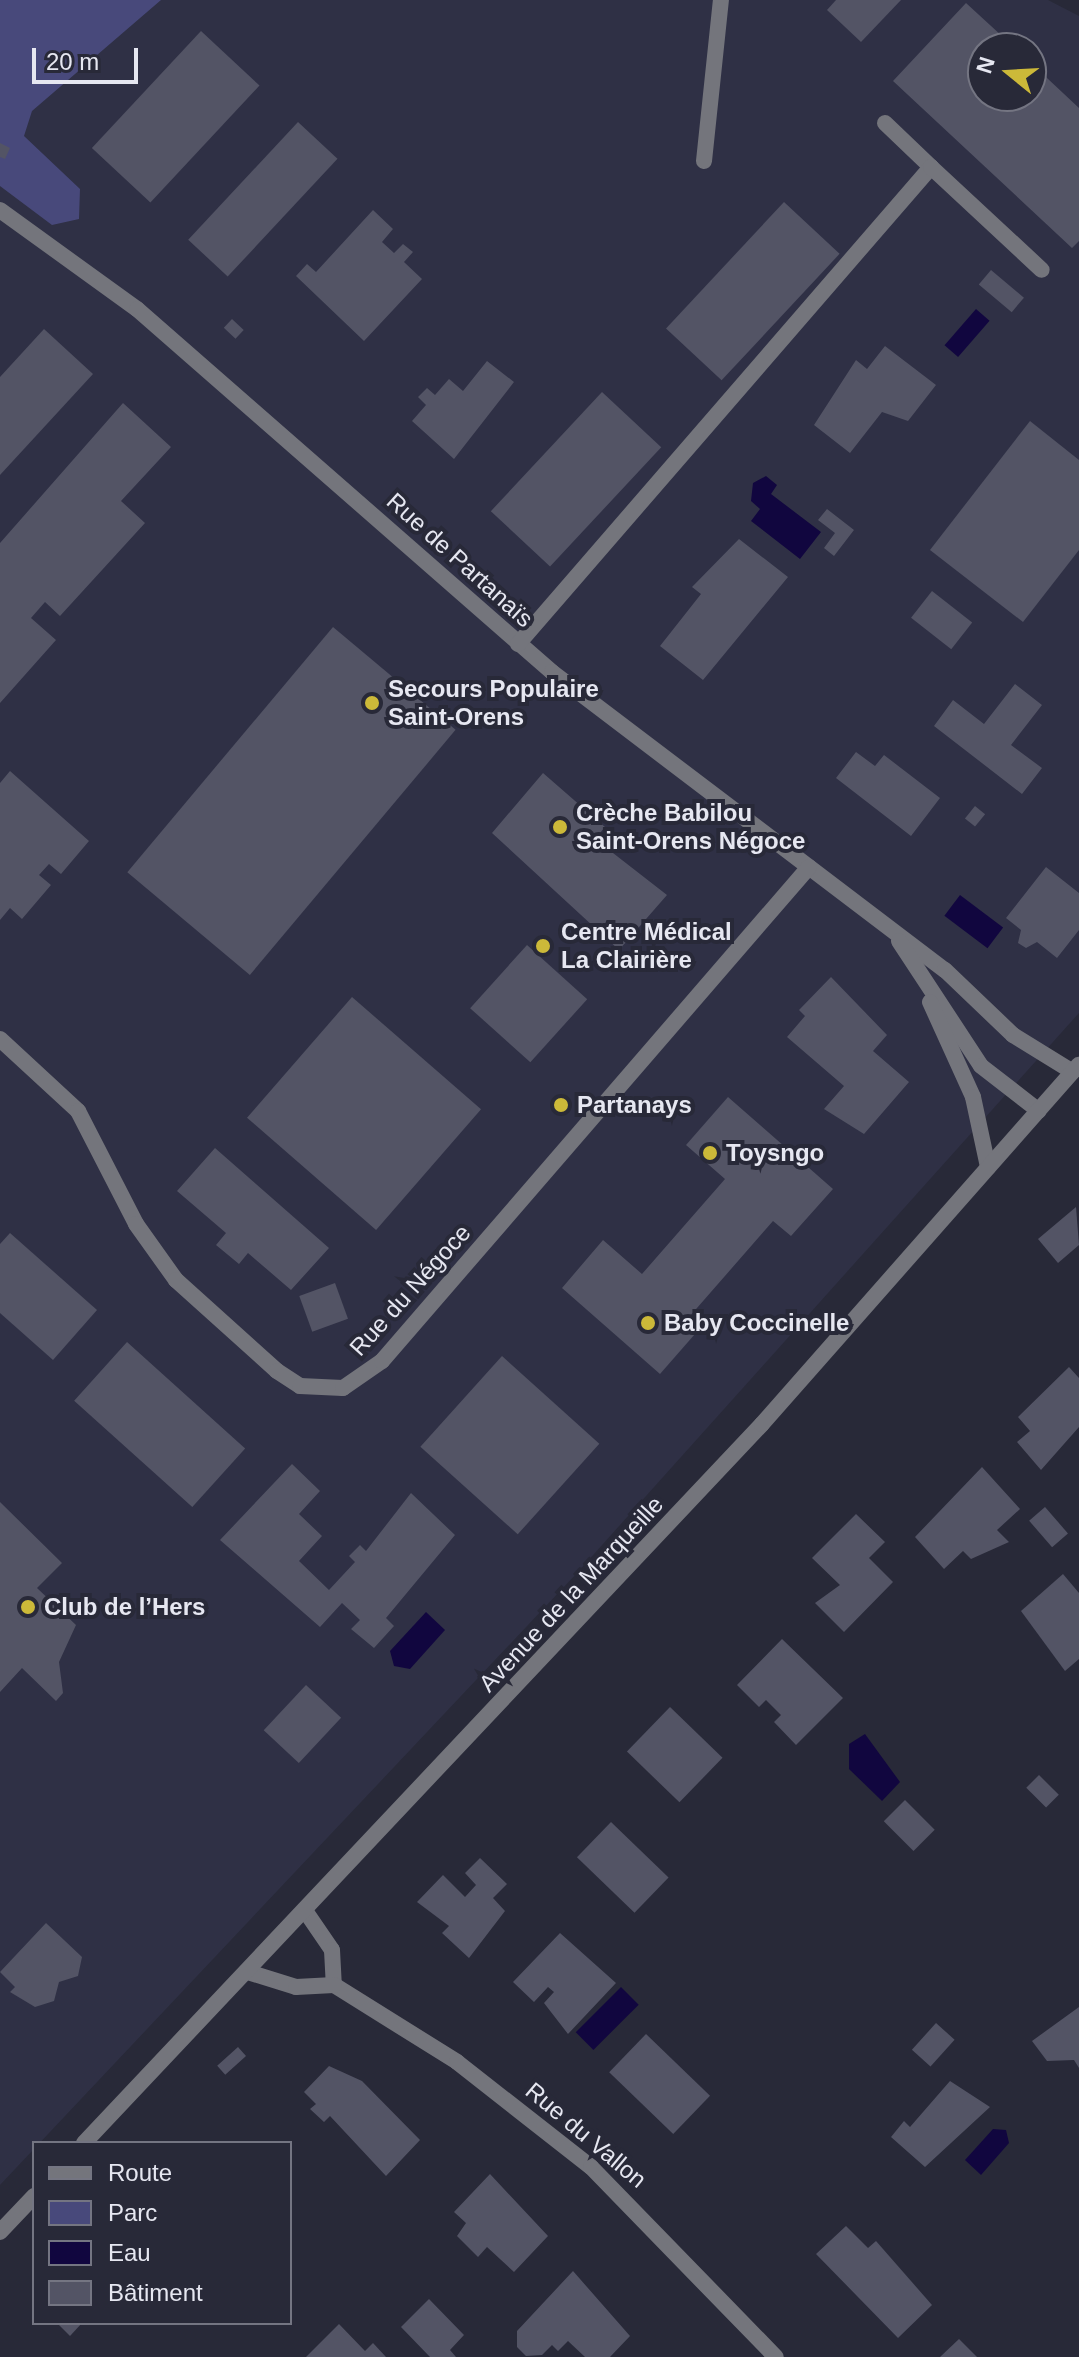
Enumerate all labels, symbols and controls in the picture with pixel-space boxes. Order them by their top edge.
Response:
scale bar [36,32,142,82]
north arrow [967,32,1047,112]
text: 20 m [46,48,99,75]
text: N [971,54,1000,76]
street label: Rue de Partanaïs [381,487,539,633]
place label: Secours Populaire Saint-Orens [388,675,599,731]
marker: Secours Populaire Saint-Orens [363,694,381,712]
place label: Crèche Babilou Saint-Orens Négoce [576,799,805,855]
marker: Crèche Babilou Saint-Orens Négoce [551,818,569,836]
place label: Centre Médical La Clairière [561,918,732,974]
marker: Centre Médical La Clairière [532,935,554,957]
place label: Partanays [577,1091,692,1119]
marker: Partanays [552,1096,570,1114]
place label: Toysngo [726,1139,824,1167]
marker: Toysngo [701,1144,719,1162]
street label: Rue du Négoce [343,1218,477,1362]
place label: Baby Coccinelle [664,1309,849,1337]
marker: Baby Coccinelle [639,1314,657,1332]
street label: Avenue de la Marqueille [473,1490,669,1698]
place label: Club de l’Hers [44,1593,205,1621]
marker: Club de l’Hers [19,1598,37,1616]
street label: Rue du Vallon [520,2076,652,2194]
legend [32,2141,292,2325]
text: Route [108,2159,172,2186]
text: Parc [108,2199,157,2226]
text: Eau [108,2239,151,2266]
text: Bâtiment [108,2279,203,2306]

